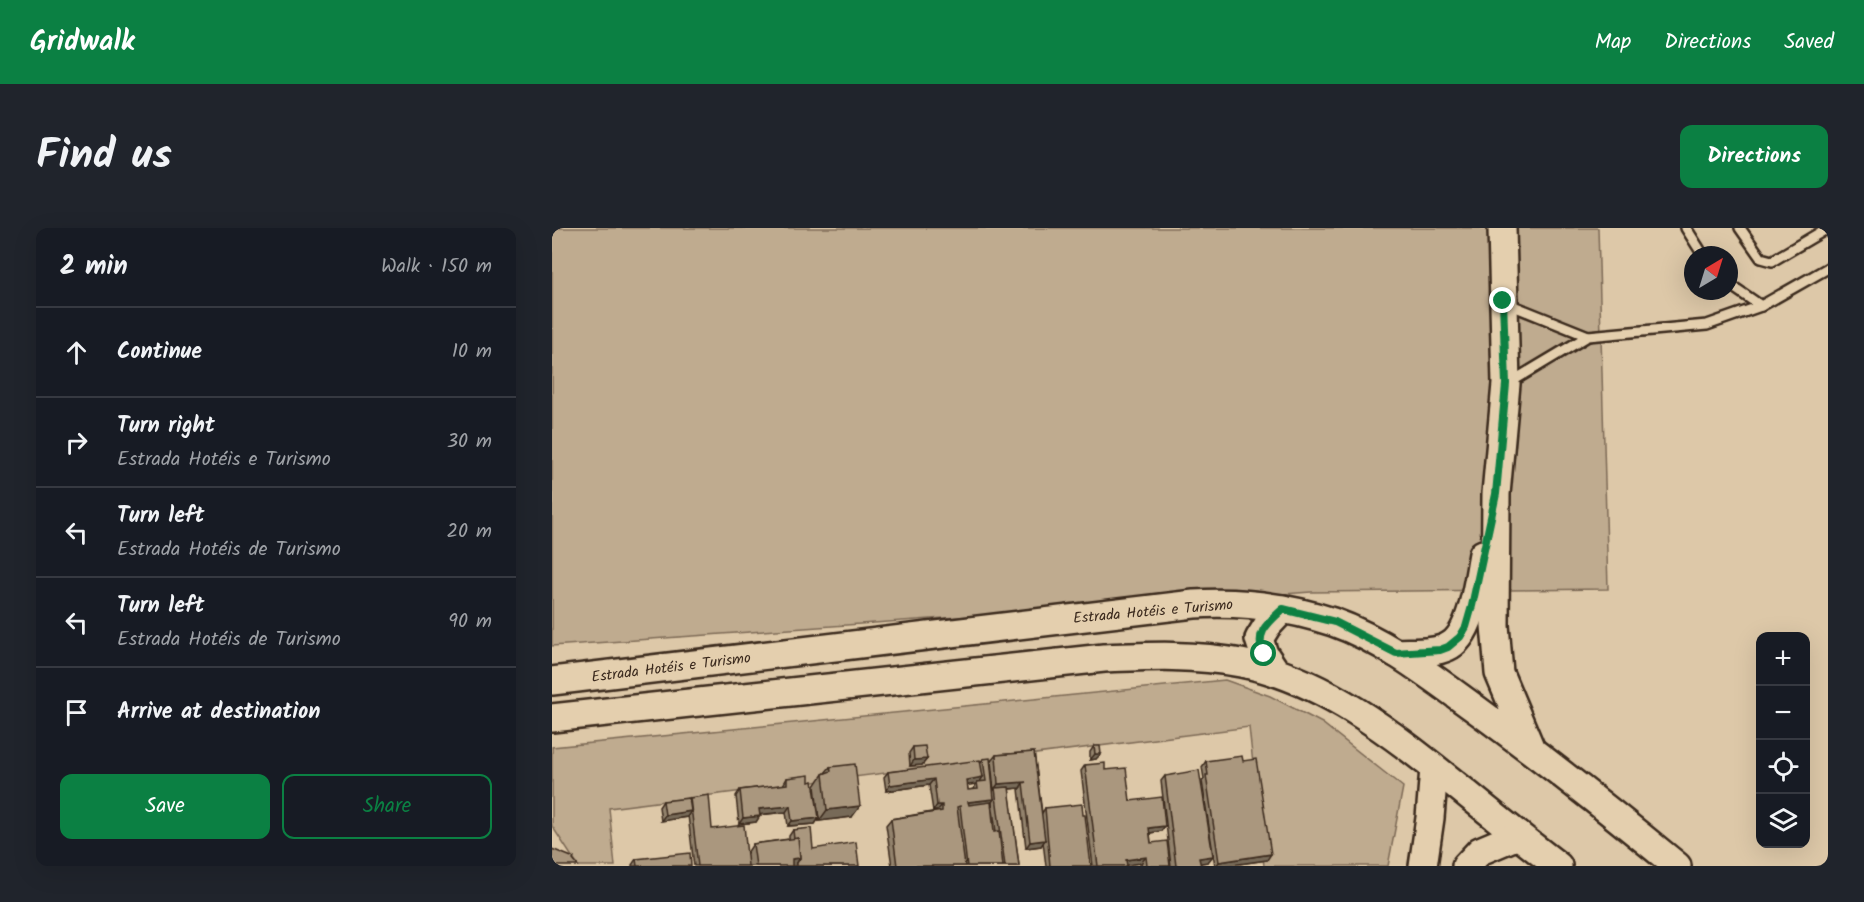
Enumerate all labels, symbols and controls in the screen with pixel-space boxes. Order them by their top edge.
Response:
text: Gridwalk [30,20,135,65]
text: Map [1595,26,1631,59]
text: Directions [1664,26,1751,59]
text: Saved [1784,26,1834,59]
text: Find us [36,123,172,190]
button: Directions [1680,125,1828,188]
text: 2 min [60,246,128,288]
north arrow [1684,246,1738,300]
text: Walk · 150 m [381,251,492,283]
route end [1489,287,1515,313]
text: Continue [117,335,202,370]
icon: ahead [60,336,93,369]
text: 10 m [452,336,492,368]
text: Turn right [117,409,215,444]
icon: right [60,426,93,459]
text: 30 m [447,426,492,458]
text: Estrada Hotéis e Turismo [117,444,331,476]
text: Turn left [117,499,204,534]
icon: left [60,516,93,549]
text: 20 m [446,516,492,548]
text: Estrada Hotéis de Turismo [117,534,341,566]
text: Turn left [117,589,204,624]
street label: Estrada Hotéis e Turismo [1072,593,1234,631]
icon: left [60,606,93,639]
text: 90 m [448,606,492,638]
text: Estrada Hotéis de Turismo [117,624,341,656]
map controls [1756,632,1810,848]
button: + [1756,632,1810,686]
route start [1250,640,1276,666]
street label: Estrada Hotéis e Turismo [590,646,752,690]
button: − [1756,686,1810,740]
text: Arrive at destination [117,695,320,730]
icon: arrive [60,696,93,729]
button: locate [1756,740,1810,794]
button: Save [60,774,270,839]
button: Share [282,774,492,839]
button: layers [1756,794,1810,848]

